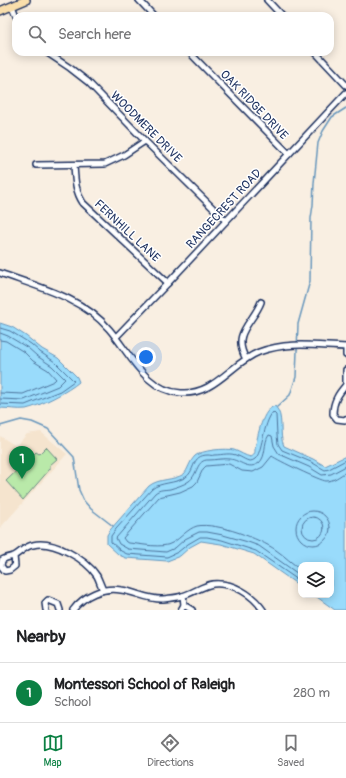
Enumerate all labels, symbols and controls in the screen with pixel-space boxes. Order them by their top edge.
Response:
search box [12,12,334,56]
icon: search [26,23,48,45]
text: Search here [58,25,131,44]
street label: OAK RIDGE DRIVE [217,67,291,143]
street label: WOODMERE DRIVE [107,88,185,166]
street label: RANGECREST ROAD [183,166,265,252]
street label: FERNHILL LANE [91,197,163,265]
your location [136,347,156,367]
pin: 1 [9,446,35,479]
map controls [298,562,334,598]
button: layers [298,562,334,598]
text: Nearby [16,626,65,647]
text: Montessori School of Raleigh [54,675,235,694]
text: 1 [26,685,32,701]
text: 280 m [293,685,330,701]
text: School [54,694,91,710]
tab: Map [42,732,64,769]
tab: Directions [147,732,194,769]
tab: Saved [277,732,304,769]

